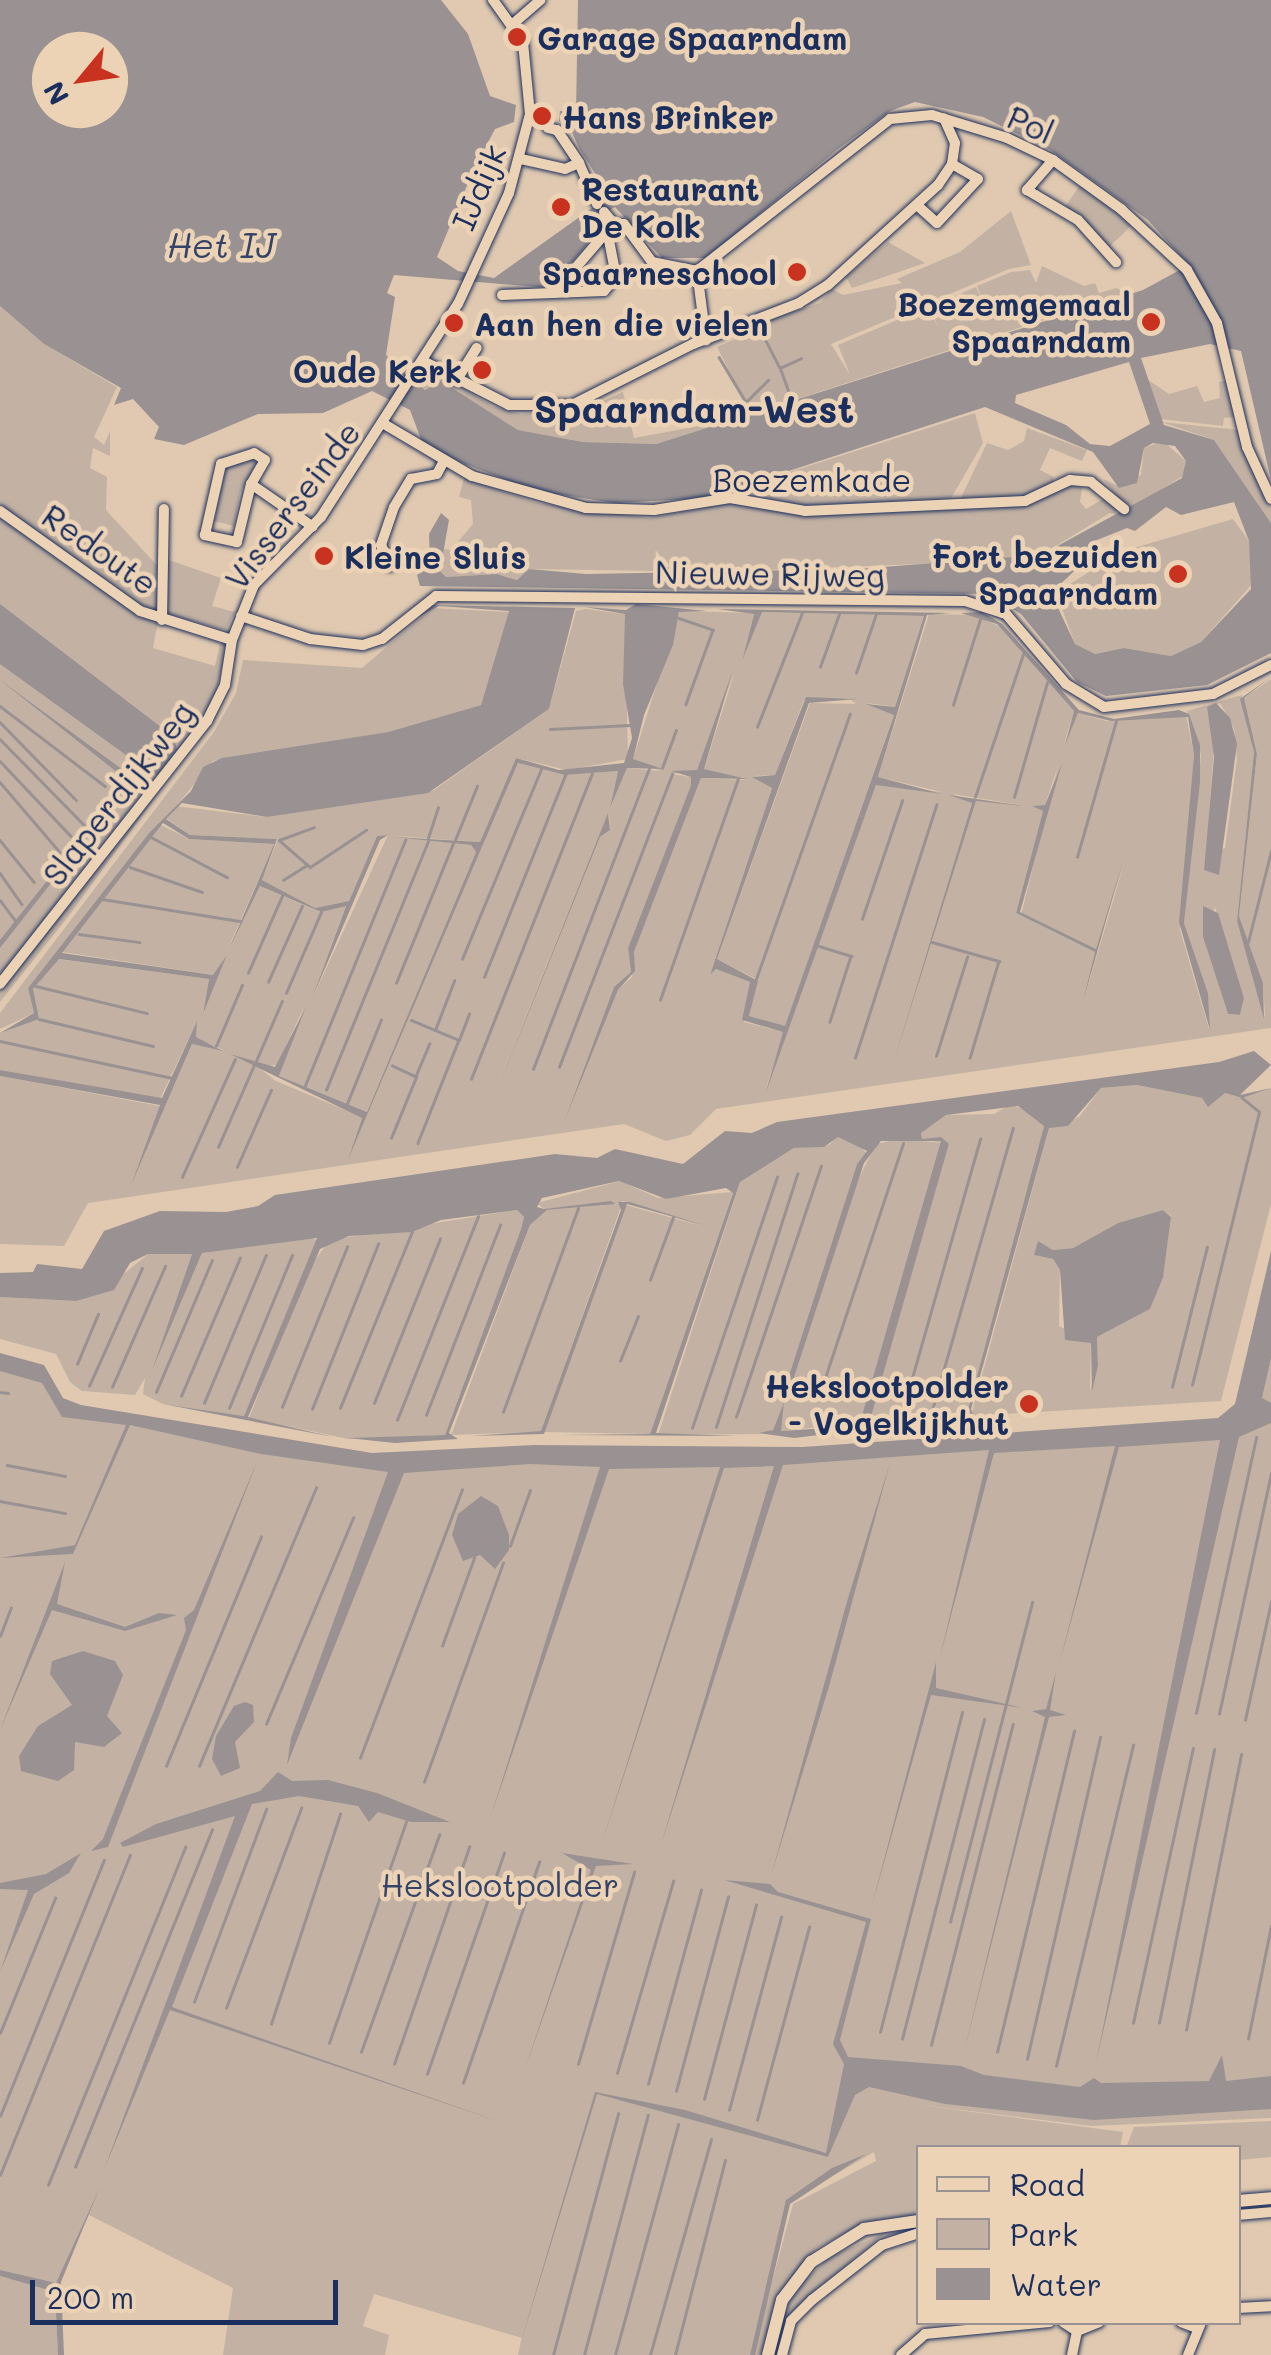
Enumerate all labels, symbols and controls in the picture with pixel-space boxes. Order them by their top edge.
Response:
place label: Garage Spaarndam [537,18,847,56]
marker: Garage Spaarndam [506,26,528,48]
north arrow [30,30,130,130]
text: N [35,76,76,112]
place label: Hans Brinker [562,97,774,135]
street label: Pol [1002,97,1060,151]
marker: Hans Brinker [531,105,553,127]
street label: IJdijk [443,138,513,236]
place label: Restaurant De Kolk [581,170,759,245]
marker: Restaurant De Kolk [550,196,572,218]
water label: Het IJ [167,223,275,265]
place label: Spaarneschool [542,253,777,291]
marker: Spaarneschool [786,261,808,283]
place label: Boezemgemaal Spaarndam [897,285,1131,360]
place label: Aan hen die vielen [474,304,768,342]
marker: Boezemgemaal Spaarndam [1140,311,1162,333]
marker: Aan hen die vielen [443,312,465,334]
place label: Oude Kerk [293,351,462,389]
marker: Oude Kerk [471,359,493,381]
district label: Spaarndam-West [534,386,854,432]
street label: Visserseinde [216,413,368,597]
street label: Boezemkade [713,460,911,498]
street label: Redoute [35,496,165,602]
place label: Kleine Sluis [344,537,526,575]
place label: Fort bezuiden Spaarndam [931,537,1158,612]
marker: Kleine Sluis [313,545,335,567]
street label: Nieuwe Rijweg [655,552,885,594]
marker: Fort bezuiden Spaarndam [1167,563,1189,585]
street label: Slaperdijkweg [34,693,202,893]
place label: Hekslootpolder - Vogelkijkhut [765,1367,1009,1442]
marker: Hekslootpolder - Vogelkijkhut [1018,1393,1040,1415]
park label: Hekslootpolder [381,1865,619,1903]
legend [916,2145,1241,2325]
text: Road [1010,2164,1085,2204]
text: Park [1010,2214,1078,2254]
scale bar [35,2260,342,2322]
text: Water [1010,2264,1102,2304]
text: 200 m [47,2277,134,2317]

